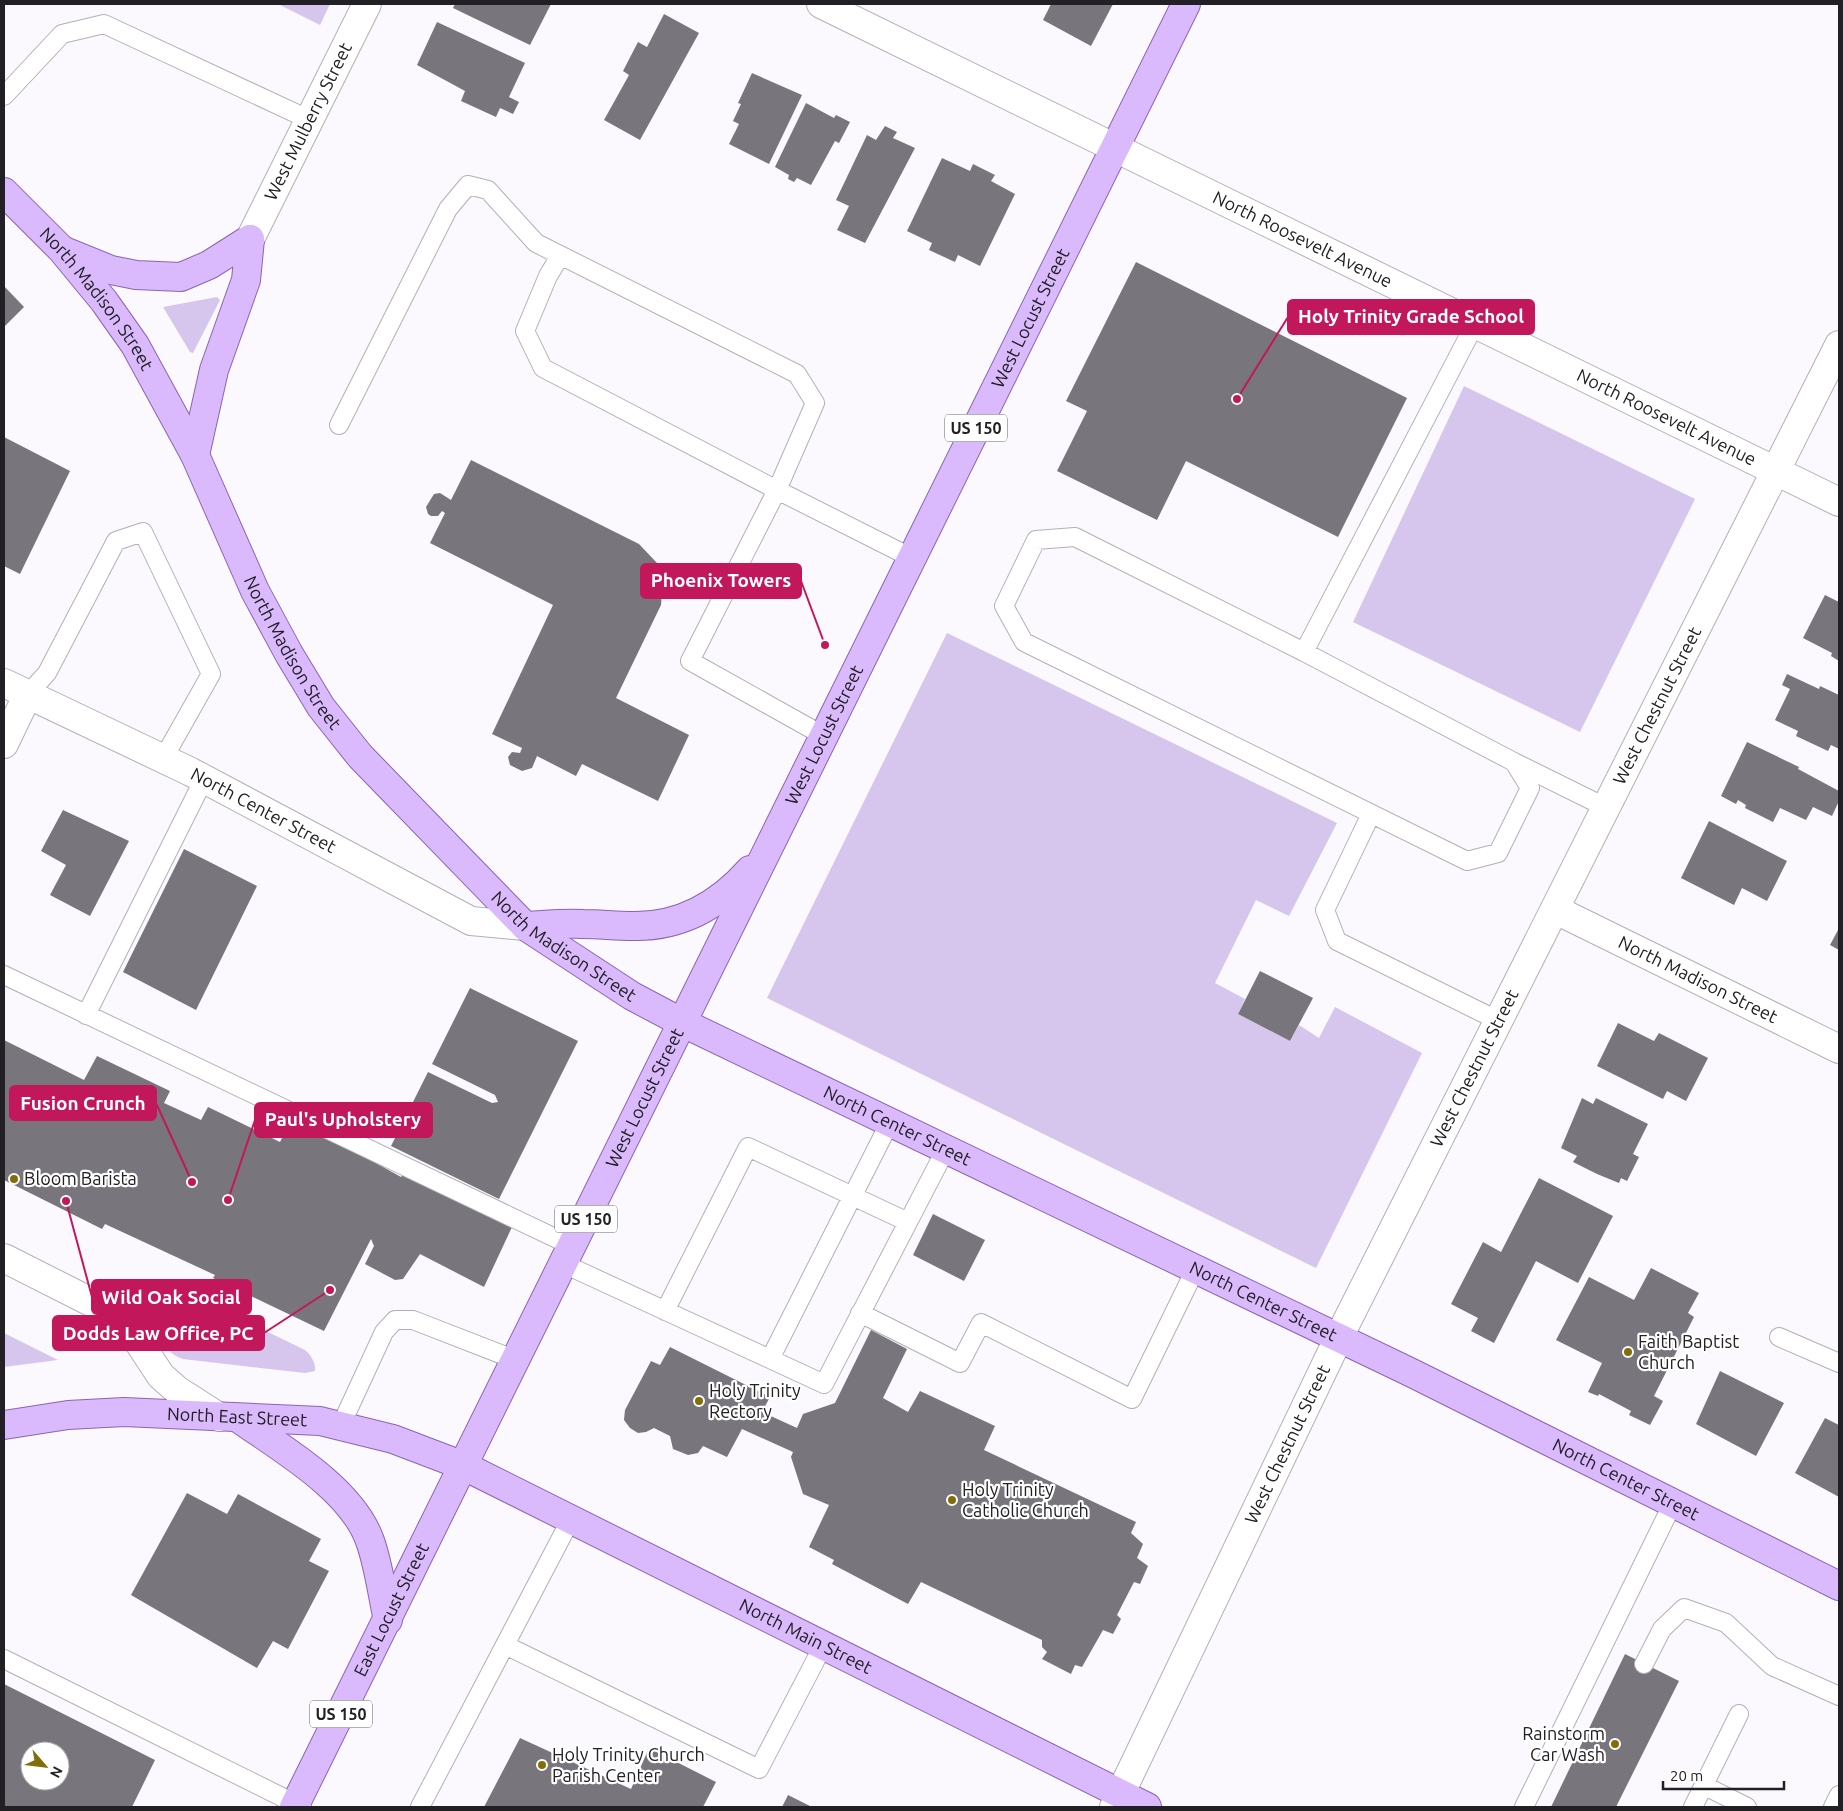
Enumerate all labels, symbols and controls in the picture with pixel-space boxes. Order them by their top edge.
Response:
street label: West Mulberry Street [260,39,355,203]
street label: North Roosevelt Avenue [1210,186,1396,291]
street label: North Madison Street [36,223,158,373]
street label: West Locust Street [987,245,1073,391]
callout: Holy Trinity Grade School [1288,300,1534,334]
text: Holy Trinity Grade School [1298,305,1524,327]
street label: North Roosevelt Avenue [1574,364,1760,469]
road number: US 150 [945,414,1007,442]
callout: Phoenix Towers [641,564,801,598]
text: Phoenix Towers [651,569,791,591]
street label: North Madison Street [241,573,346,733]
street label: West Chestnut Street [1608,623,1704,787]
street label: West Locust Street [781,662,866,808]
street label: North Center Street [188,763,340,856]
street label: North Madison Street [488,887,640,1005]
street label: North Madison Street [1616,931,1781,1026]
street label: West Chestnut Street [1426,986,1522,1150]
street label: West Locust Street [601,1025,687,1171]
street label: North Center Street [821,1081,975,1169]
callout: Fusion Crunch [10,1086,156,1120]
text: Fusion Crunch [20,1092,146,1114]
callout: Paul's Upholstery [255,1103,432,1137]
text: Paul's Upholstery [265,1108,421,1130]
place label: Bloom Barista [24,1168,137,1188]
marker: Bloom Barista [8,1173,20,1185]
road number: US 150 [555,1206,617,1232]
street label: North Center Street [1187,1257,1341,1345]
callout: Wild Oak Social [92,1280,251,1314]
text: Wild Oak Social [102,1286,241,1308]
callout: Dodds Law Office, PC [53,1316,264,1350]
text: Dodds Law Office, PC [63,1322,253,1344]
place label: Faith Baptist Church [1638,1331,1739,1372]
marker: Faith Baptist Church [1622,1346,1634,1358]
street label: West Chestnut Street [1240,1361,1333,1527]
place label: Holy Trinity Rectory [709,1380,801,1421]
marker: Holy Trinity Rectory [693,1395,705,1407]
street label: North East Street [167,1403,308,1429]
street label: North Center Street [1550,1434,1703,1524]
place label: Holy Trinity Catholic Church [962,1479,1089,1520]
marker: Holy Trinity Catholic Church [946,1494,958,1506]
street label: East Locust Street [349,1539,432,1679]
street label: North Main Street [736,1594,876,1677]
road number: US 150 [310,1700,372,1728]
place label: Rainstorm Car Wash [1522,1723,1605,1764]
marker: Rainstorm Car Wash [1609,1738,1621,1750]
north arrow [20,1741,70,1791]
place label: Holy Trinity Church Parish Center [552,1744,705,1785]
scale bar [1663,1758,1784,1790]
marker: Holy Trinity Church Parish Center [536,1759,548,1771]
text: N [47,1764,66,1780]
text: 20 m [1670,1767,1703,1784]

